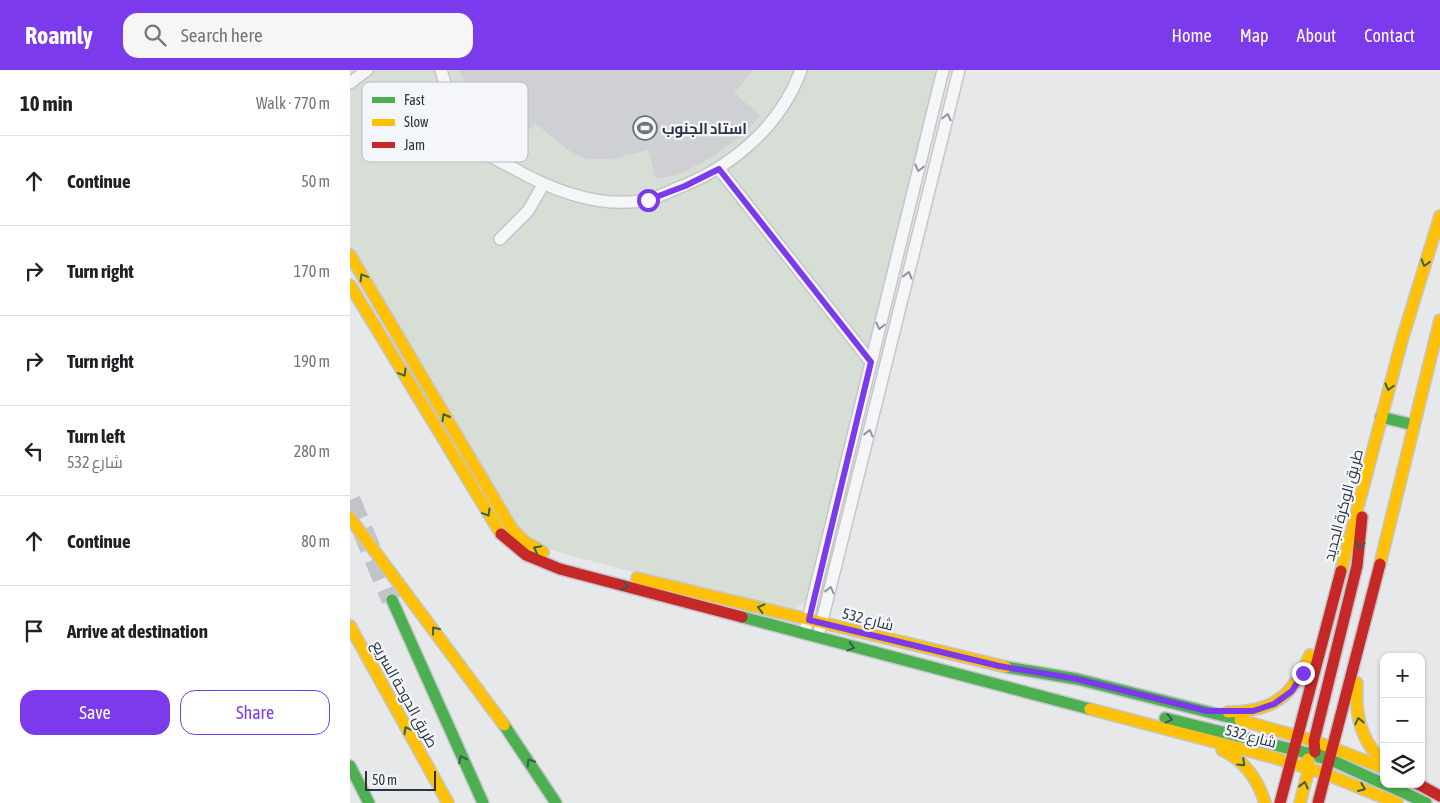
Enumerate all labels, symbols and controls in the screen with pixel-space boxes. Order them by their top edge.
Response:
search box [123,13,473,58]
icon: search [141,21,169,49]
text: Roamly [25,22,93,49]
text: Search here [181,24,263,46]
text: Home [1172,25,1212,46]
text: Map [1240,25,1269,46]
text: About [1297,25,1336,46]
text: Contact [1364,25,1415,46]
legend [362,82,528,162]
text: 10 min [20,91,73,115]
text: Fast [404,92,425,108]
text: Walk · 770 m [256,94,330,112]
one-way arrow [941,113,952,122]
text: Slow [404,114,429,130]
sports icon: استاد الجنوب [632,115,658,141]
place label: استاد الجنوب [662,120,747,138]
text: Jam [404,137,425,153]
one-way arrow [914,164,924,172]
icon: ahead [20,167,48,195]
text: Continue [67,170,131,192]
text: 50 m [301,172,330,190]
route start [637,189,660,212]
icon: right [20,257,48,285]
one-way arrow [1420,258,1430,266]
text: Turn right [67,260,134,282]
text: 170 m [294,262,330,280]
one-way arrow [902,271,913,280]
one-way arrow [359,273,369,282]
one-way arrow [875,322,886,331]
icon: right [20,347,48,375]
text: Turn right [67,350,134,372]
text: 190 m [294,352,330,370]
one-way arrow [396,368,406,377]
one-way arrow [1385,383,1395,391]
one-way arrow [442,414,452,423]
text: Turn left [67,425,125,447]
one-way arrow [863,428,874,437]
icon: left [20,437,48,465]
text: 280 m [294,442,330,460]
street label: طريق الوكرة الجديد [1320,447,1368,563]
text: شارع 532 [67,453,123,471]
one-way arrow [480,507,490,516]
icon: ahead [20,527,48,555]
text: Continue [67,530,131,552]
text: 80 m [301,532,330,550]
one-way arrow [1355,541,1366,549]
one-way arrow [533,545,542,555]
one-way arrow [620,580,629,591]
one-way arrow [824,587,834,595]
one-way arrow [757,603,766,614]
street label: شارع 532 [840,604,895,636]
icon: arrive [20,617,48,645]
text: Arrive at destination [67,620,208,642]
one-way arrow [432,627,440,636]
street label: طريق الدوحة السريع [366,638,441,752]
one-way arrow [847,641,856,652]
map controls [1380,653,1425,788]
button: + [1380,653,1425,698]
route end [1292,662,1315,685]
button: Save [20,690,170,735]
button: Share [180,690,330,735]
button: − [1380,698,1425,743]
one-way arrow [1165,713,1174,724]
one-way arrow [1354,717,1365,726]
street label: شارع 532 [1223,721,1278,754]
one-way arrow [404,726,414,735]
button: layers [1380,743,1425,788]
one-way arrow [458,755,469,764]
one-way arrow [1236,757,1245,766]
one-way arrow [526,758,536,767]
scale bar [365,768,436,791]
text: 50 m [372,772,397,788]
one-way arrow [1299,782,1309,790]
one-way arrow [1357,782,1365,792]

